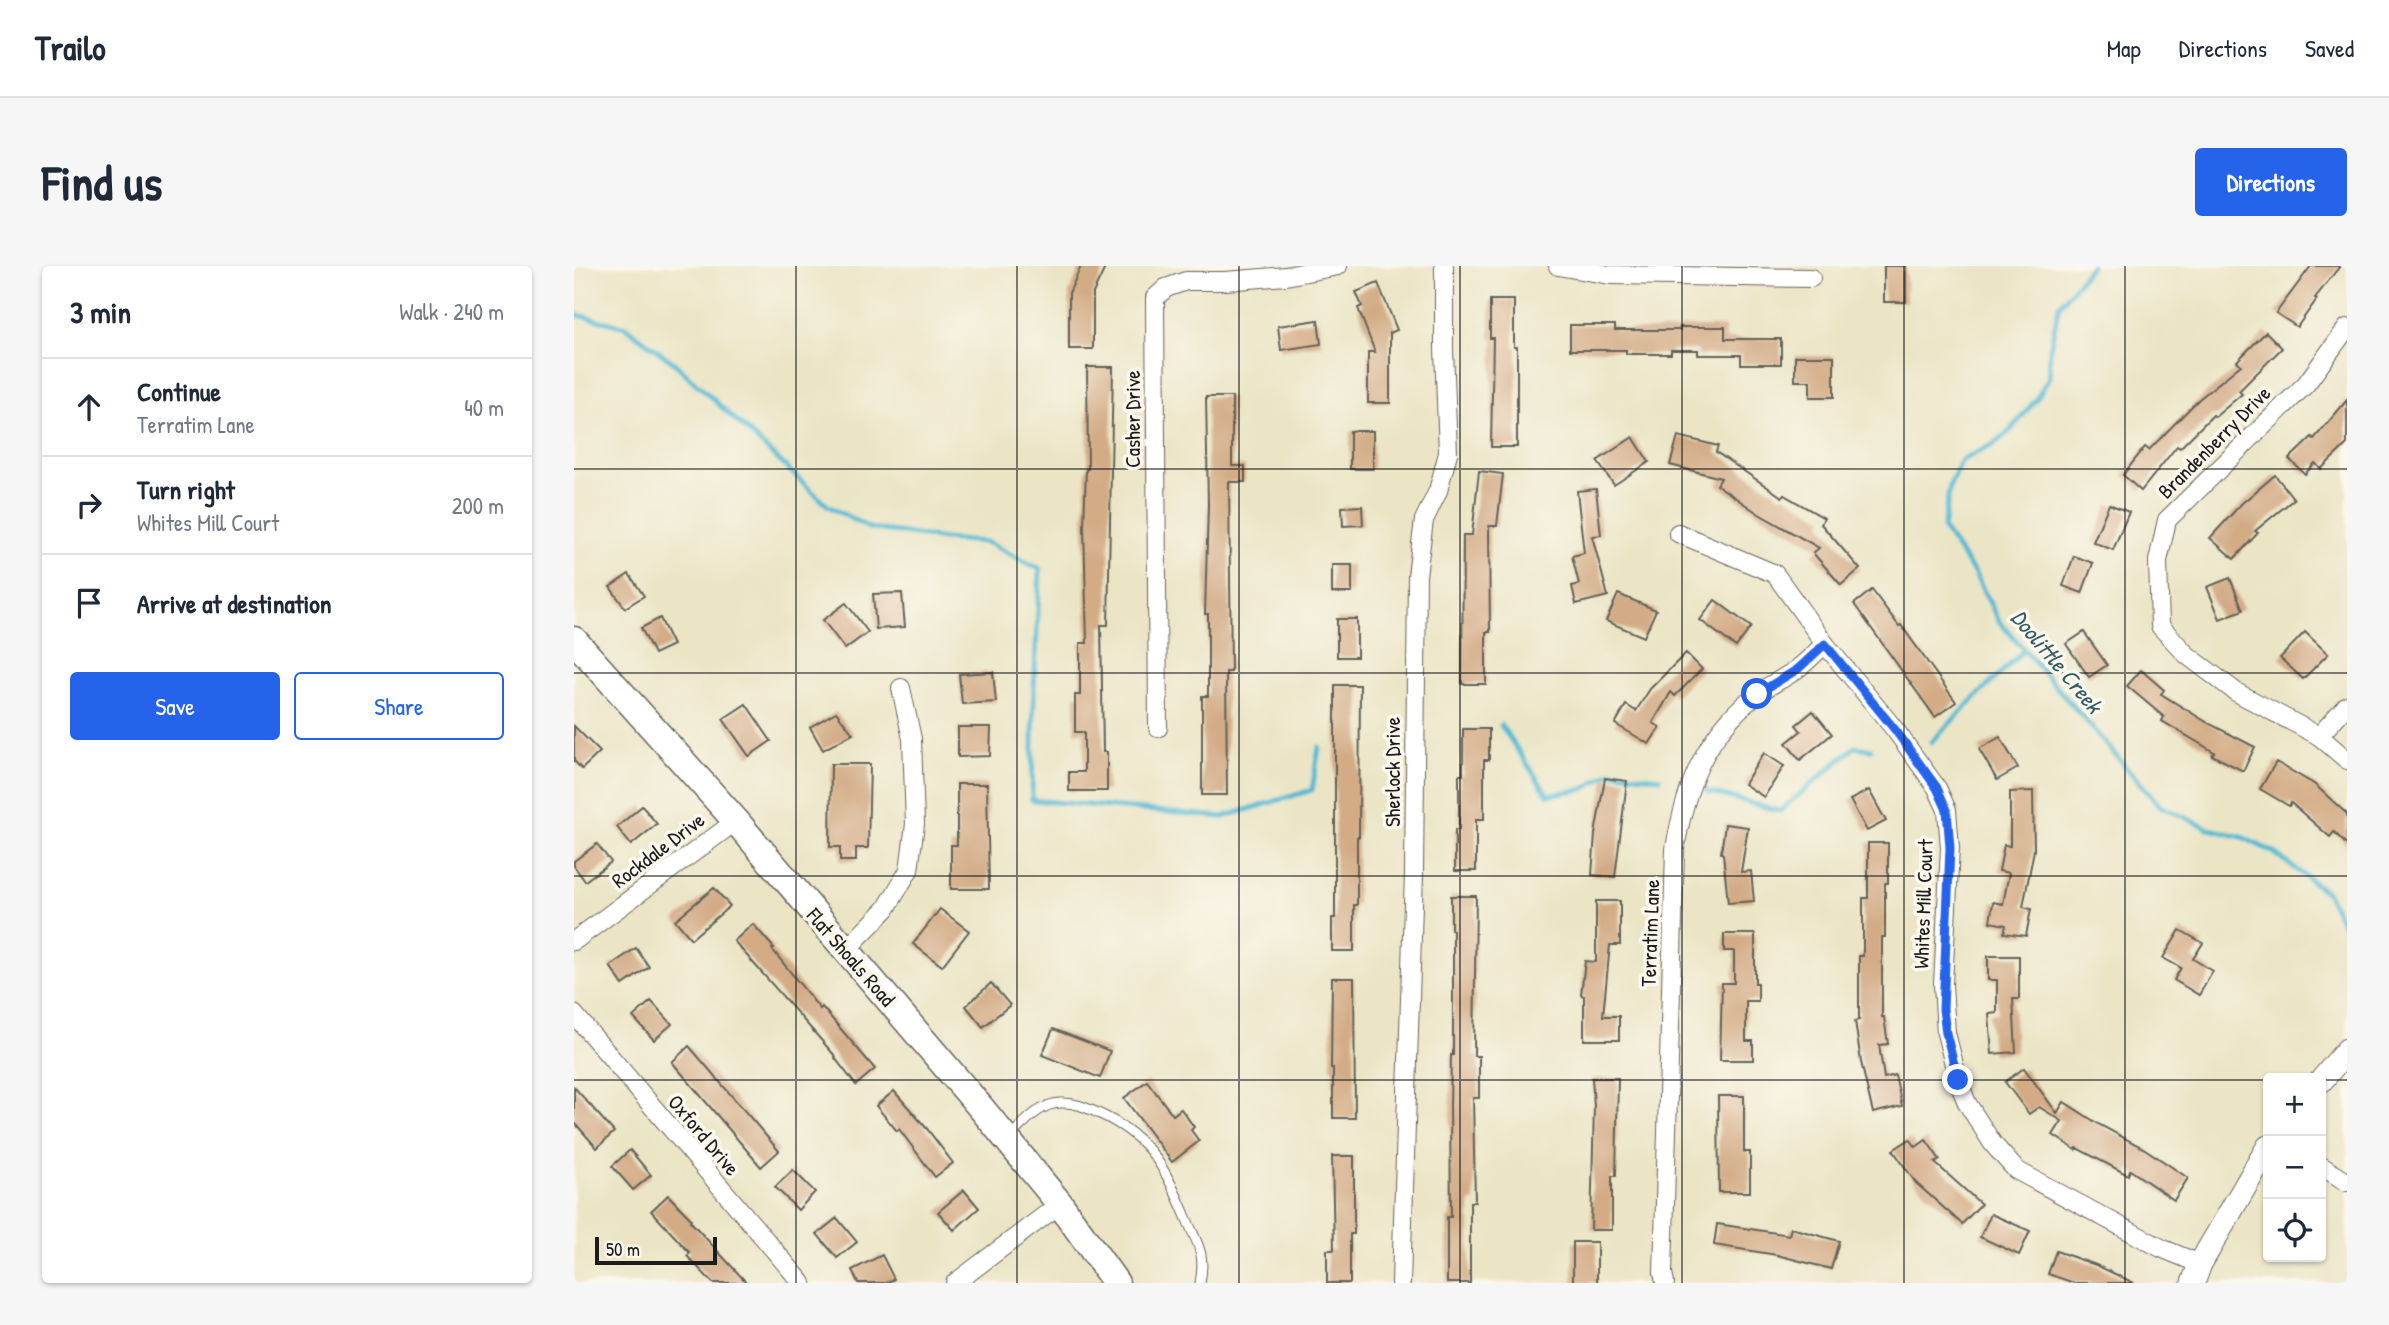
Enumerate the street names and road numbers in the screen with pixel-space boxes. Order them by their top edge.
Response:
street label: Casher Drive [1118,370,1147,468]
street label: Brandenberry Drive [2151,379,2277,505]
street label: Sherlock Drive [1378,717,1407,827]
street label: Rockdale Drive [606,805,710,895]
street label: Whites Mill Court [1906,838,1940,969]
street label: Terratim Lane [1634,879,1666,987]
street label: Flat Shoals Road [799,901,902,1012]
street label: Oxford Drive [661,1088,747,1182]

